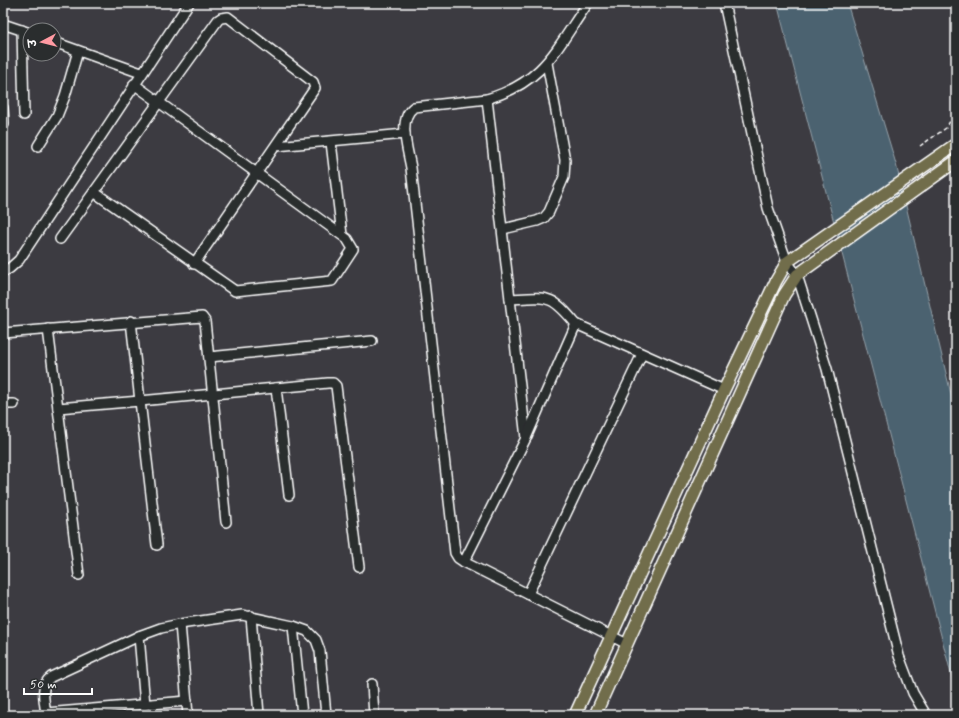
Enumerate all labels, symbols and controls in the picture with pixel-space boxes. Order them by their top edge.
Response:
north arrow [22,22,62,62]
text: उ [25,37,41,49]
scale bar [24,670,92,696]
text: 50 m [30,677,57,693]

